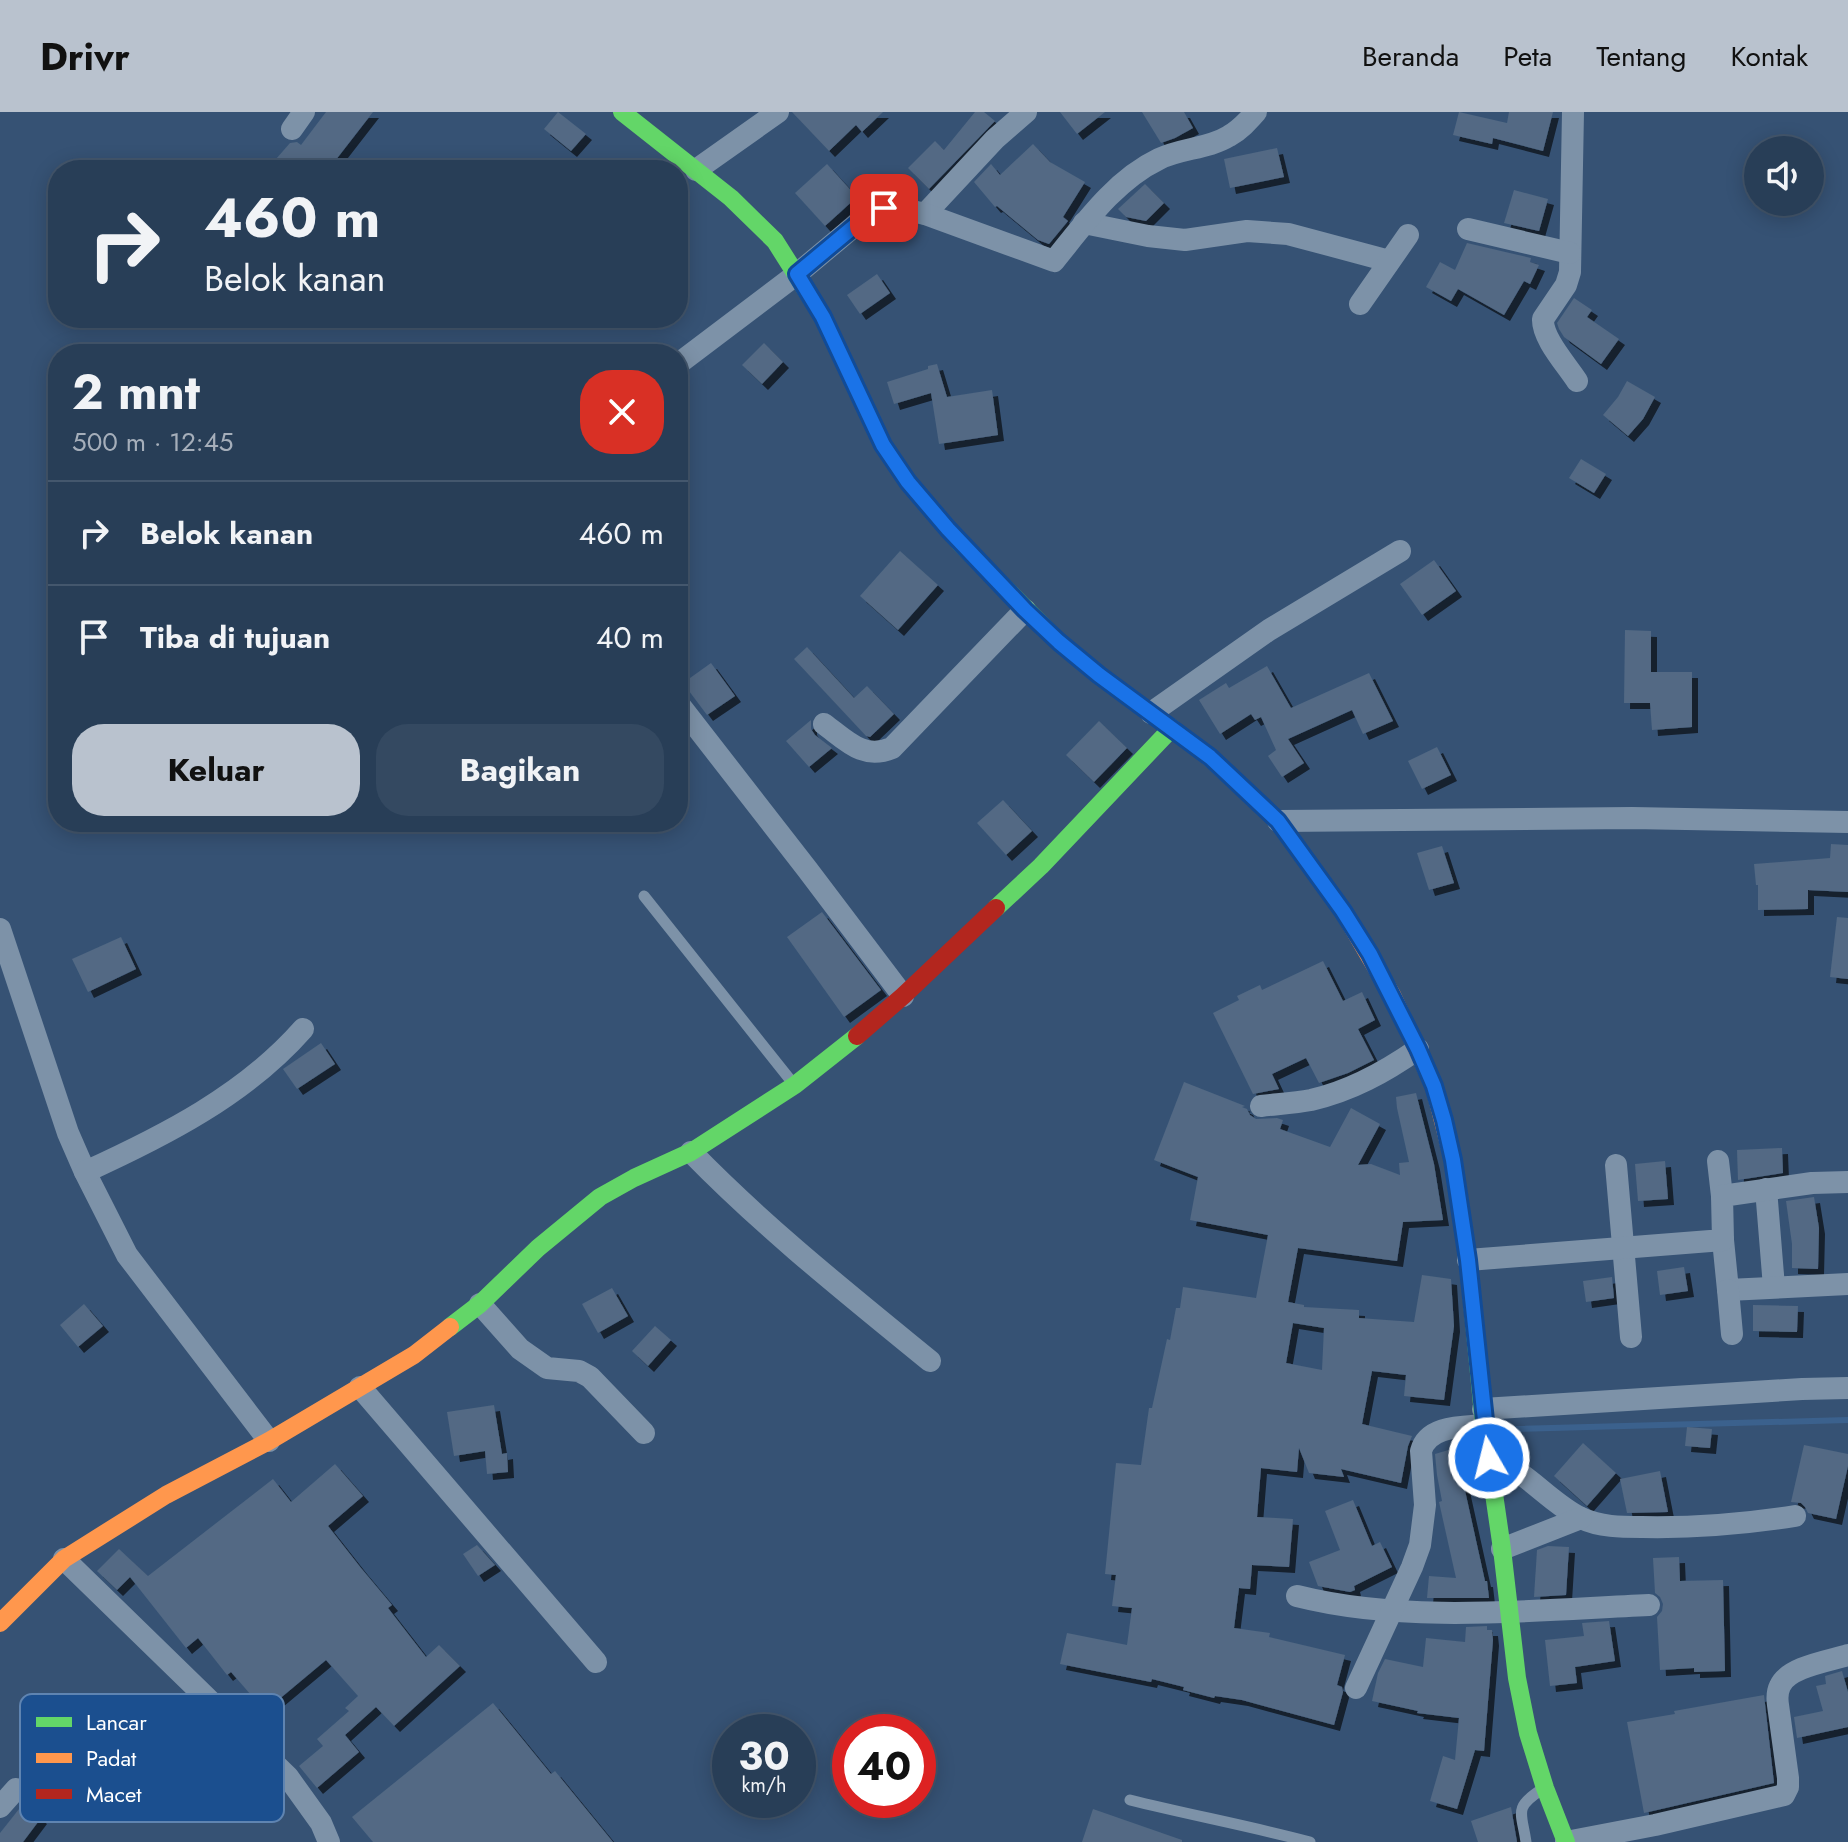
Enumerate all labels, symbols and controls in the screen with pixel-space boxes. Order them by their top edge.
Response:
text: Drivr [40,29,130,84]
text: Beranda [1362,36,1459,77]
text: Peta [1503,36,1552,77]
text: Tentang [1596,36,1687,77]
text: Kontak [1731,36,1808,77]
map controls [1744,136,1824,216]
button: sound [1744,136,1824,216]
pin [850,174,918,242]
text: 460 m [204,177,380,258]
icon: arrive [862,186,906,230]
icon: right [72,192,176,296]
text: Belok kanan [204,252,385,304]
text: 2 mnt [72,358,200,427]
button: close [580,370,664,454]
text: 500 m · 12:45 [72,423,233,461]
icon: right [72,511,116,555]
text: Belok kanan [140,512,313,555]
text: 460 m [579,512,664,555]
icon: arrive [72,615,116,659]
text: Tiba di tujuan [140,616,330,659]
text: 40 m [596,616,664,659]
button: Keluar [72,724,360,816]
button: Bagikan [376,724,664,816]
position arrow [1447,1416,1531,1500]
legend [20,1694,284,1822]
text: Lancar [86,1706,147,1738]
speed limit sign: 40 [832,1714,936,1818]
text: 30 [738,1727,790,1785]
text: Padat [86,1742,137,1774]
text: km/h [741,1771,787,1800]
text: Macet [86,1778,142,1810]

